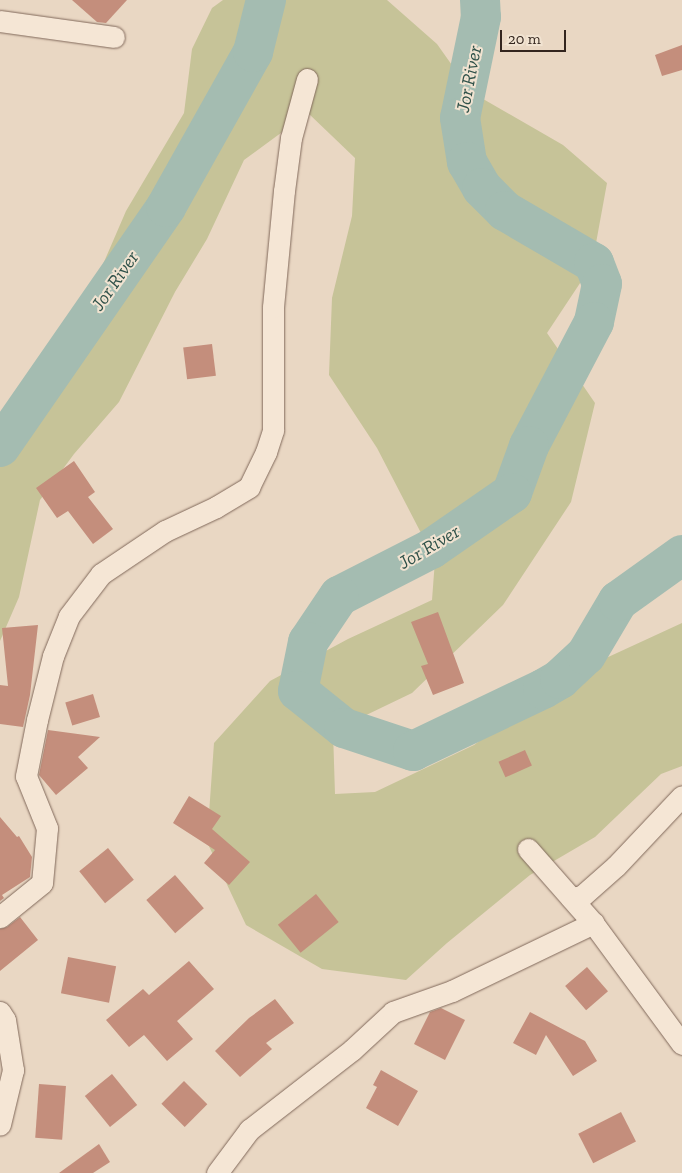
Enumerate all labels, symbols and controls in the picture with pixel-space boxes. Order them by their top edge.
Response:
scale bar [502,20,568,52]
text: 20 m [508,30,541,48]
water label: Jor River [451,44,487,114]
water label: Jor River [86,247,144,315]
water label: Jor River [394,520,464,574]

